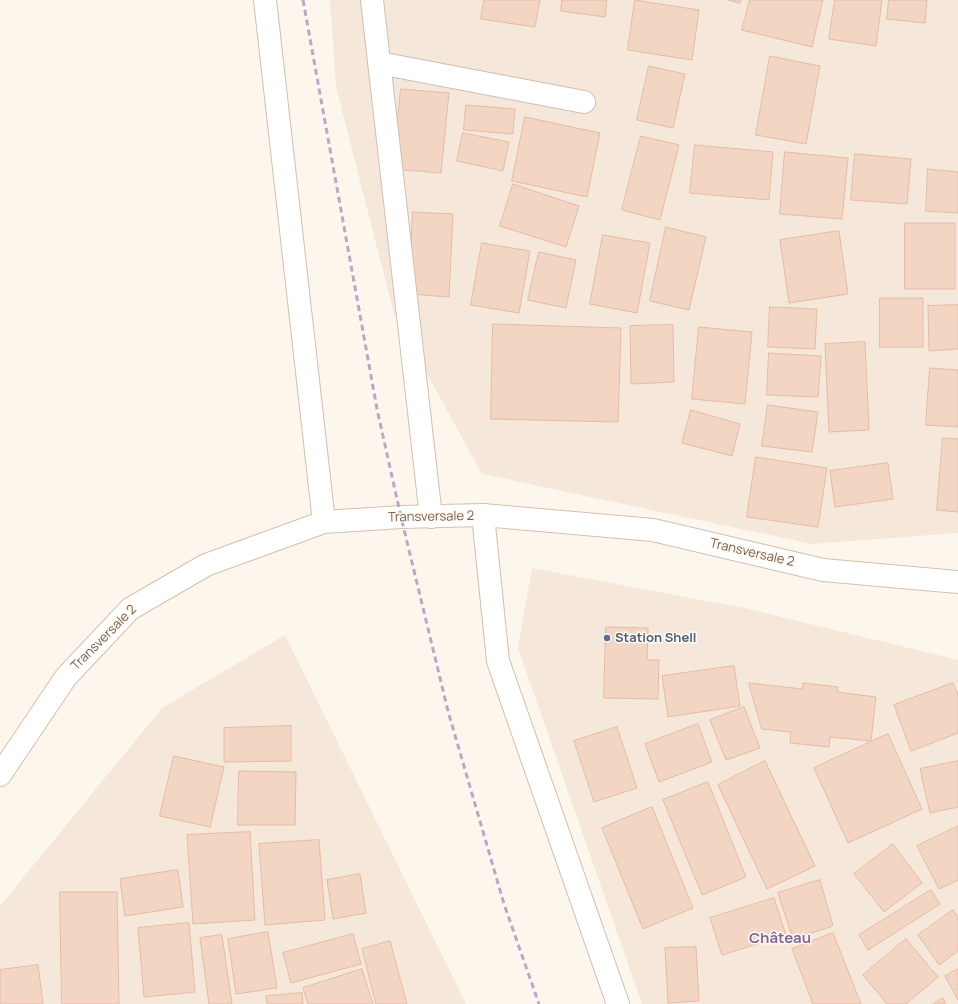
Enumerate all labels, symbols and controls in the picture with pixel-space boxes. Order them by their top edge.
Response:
street label: Transversale 2 [388,508,474,526]
street label: Transversale 2 [708,536,796,570]
street label: Transversale 2 [68,602,140,674]
place label: Station Shell [615,630,697,646]
marker: Station Shell [602,633,612,643]
district label: Château [749,930,811,948]

